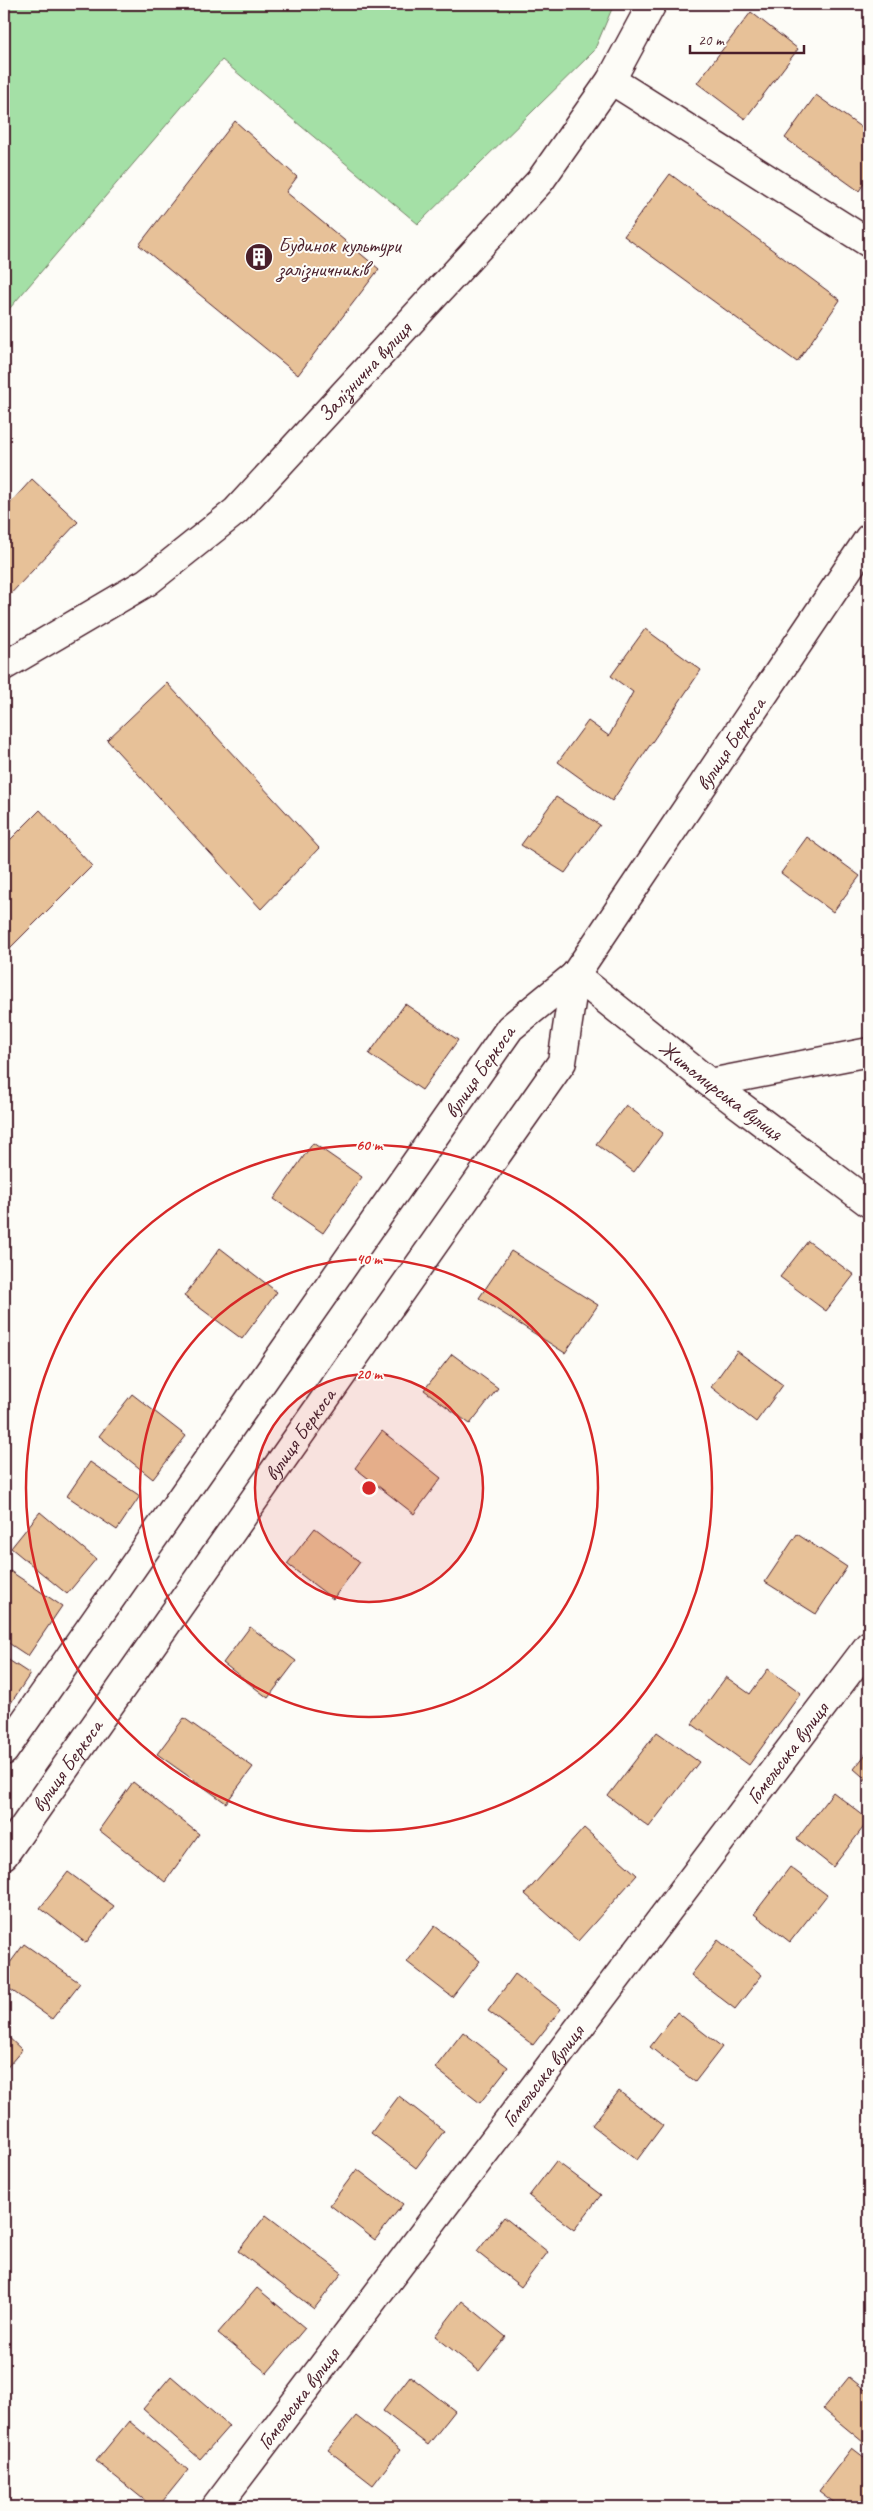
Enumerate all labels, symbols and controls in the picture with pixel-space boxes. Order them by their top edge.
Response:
scale bar [690,22,804,54]
text: 20 m [698,31,725,50]
place label: Будинок культури залізничників [275,232,403,283]
building icon: Будинок культури залізничників [244,242,274,272]
street label: Залізнична вулиця [312,315,418,427]
street label: вулиця Беркоса [690,690,772,795]
street label: вулиця Беркоса [438,1019,522,1123]
street label: Житомирська вулиця [654,1034,789,1147]
text: 60 m [356,1136,383,1155]
text: 40 m [356,1250,383,1269]
text: 20 m [356,1365,383,1384]
street label: вулиця Беркоса [258,1382,342,1486]
centre of rings [360,1479,378,1497]
street label: Гомельська вулиця [740,1695,835,1809]
street label: вулиця Беркоса [25,1713,109,1817]
street label: Гомельська вулиця [496,2018,591,2132]
street label: Гомельська вулиця [251,2341,346,2455]

